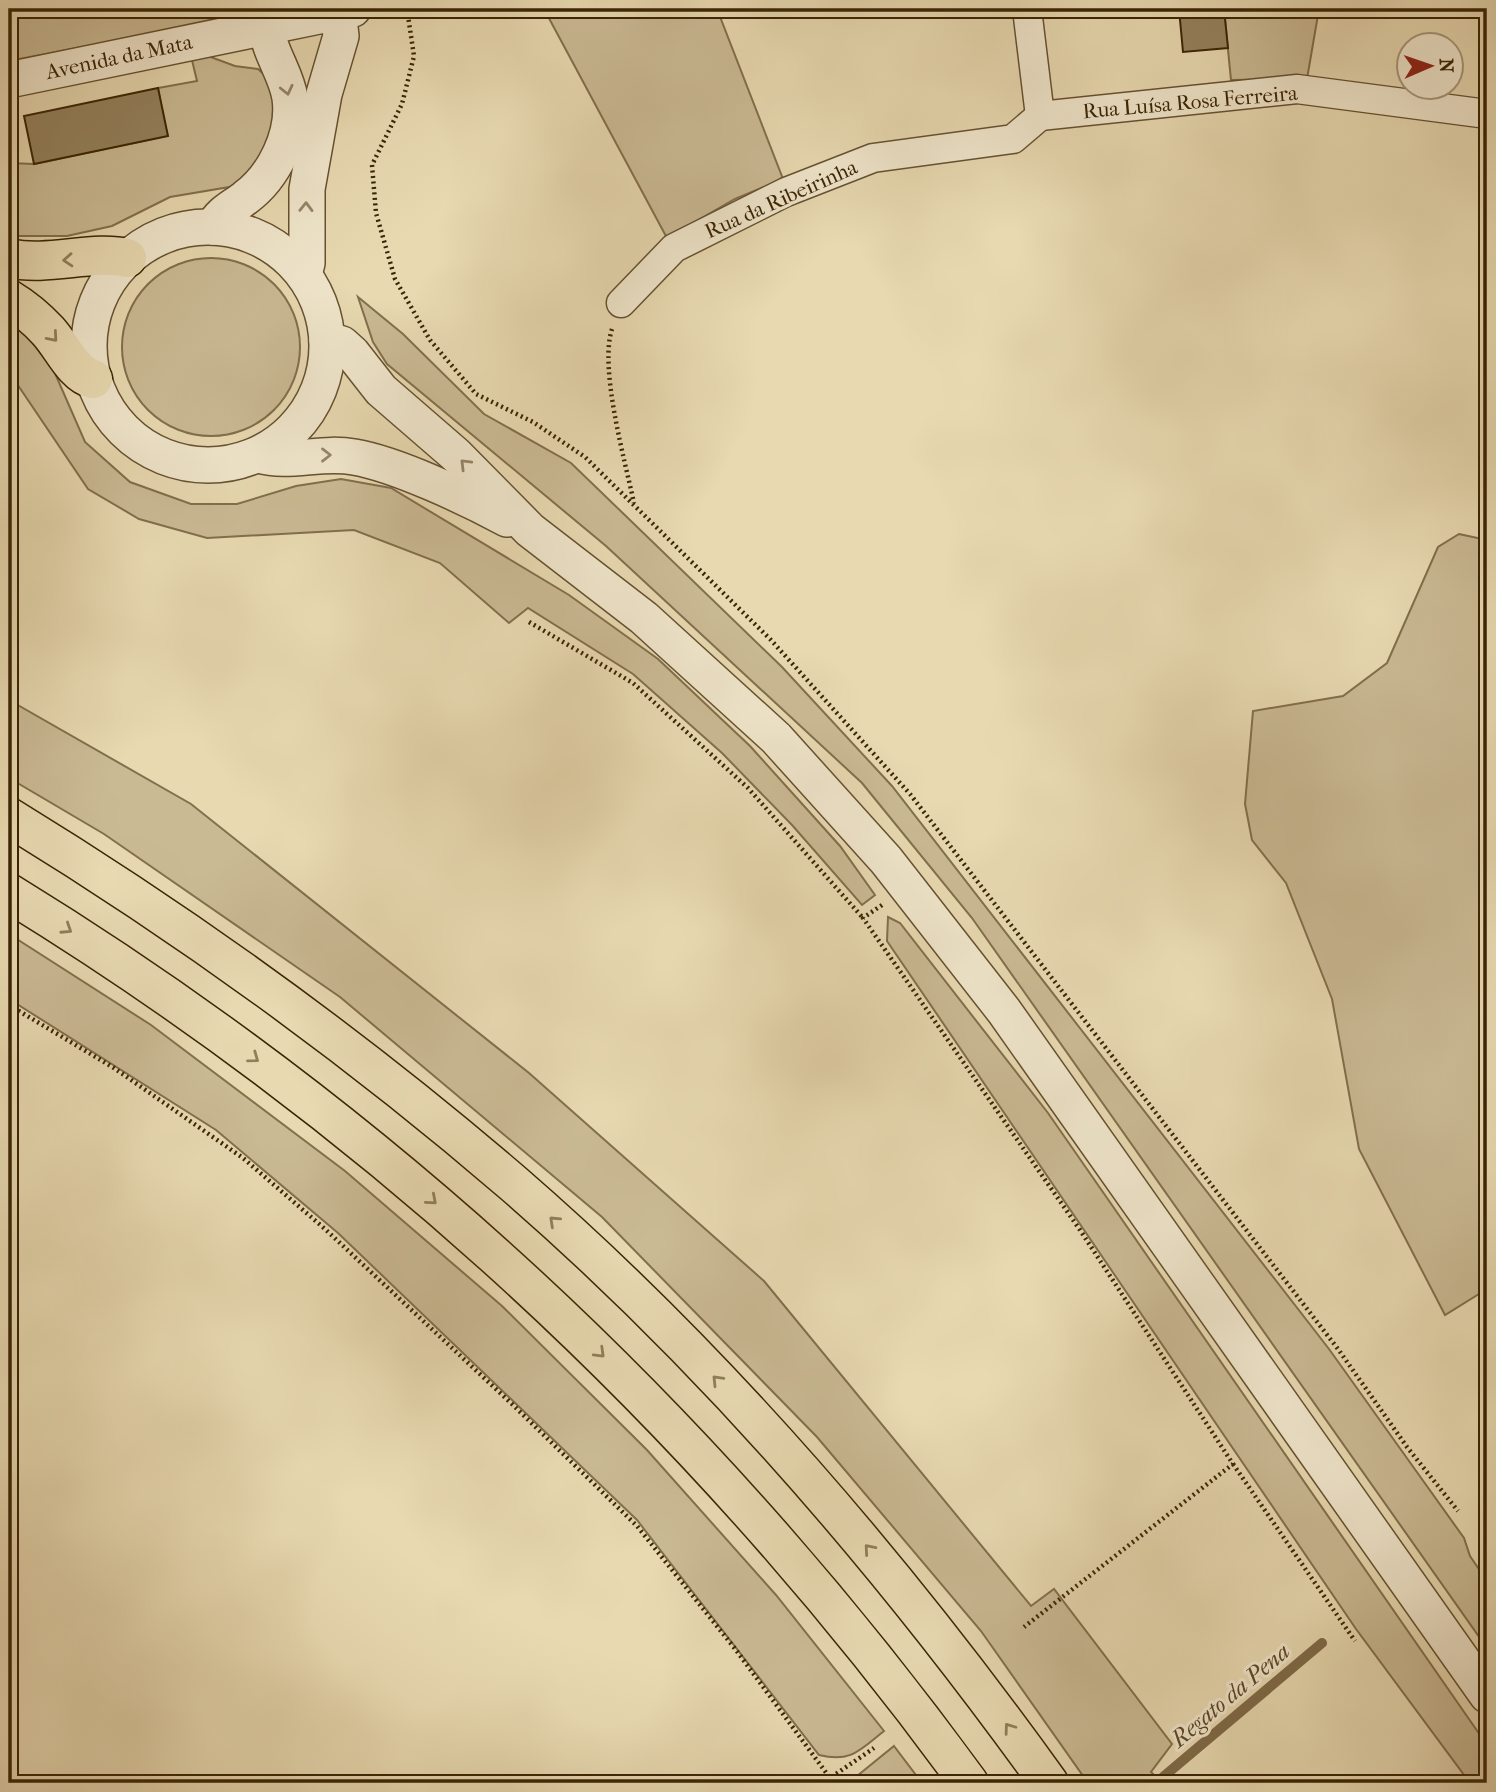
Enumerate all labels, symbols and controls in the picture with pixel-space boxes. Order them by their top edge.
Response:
street label: Avenida da Mata [42,30,195,84]
north arrow [1394,32,1464,102]
text: N [1435,58,1457,74]
street label: Rua Luísa Rosa Ferreira [1081,81,1299,123]
one-way arrow [279,84,294,96]
street label: Rua da Ribeirinha [701,155,861,243]
one-way arrow [298,201,314,212]
one-way arrow [62,253,73,268]
one-way arrow [45,329,58,342]
one-way arrow [320,448,331,463]
one-way arrow [461,460,474,473]
one-way arrow [59,921,72,934]
one-way arrow [246,1050,259,1063]
one-way arrow [424,1192,437,1204]
one-way arrow [549,1217,562,1229]
one-way arrow [592,1345,605,1358]
one-way arrow [713,1375,726,1388]
one-way arrow [865,1544,877,1557]
water label: Regato da Pena [1164,1638,1295,1754]
one-way arrow [1005,1723,1018,1736]

